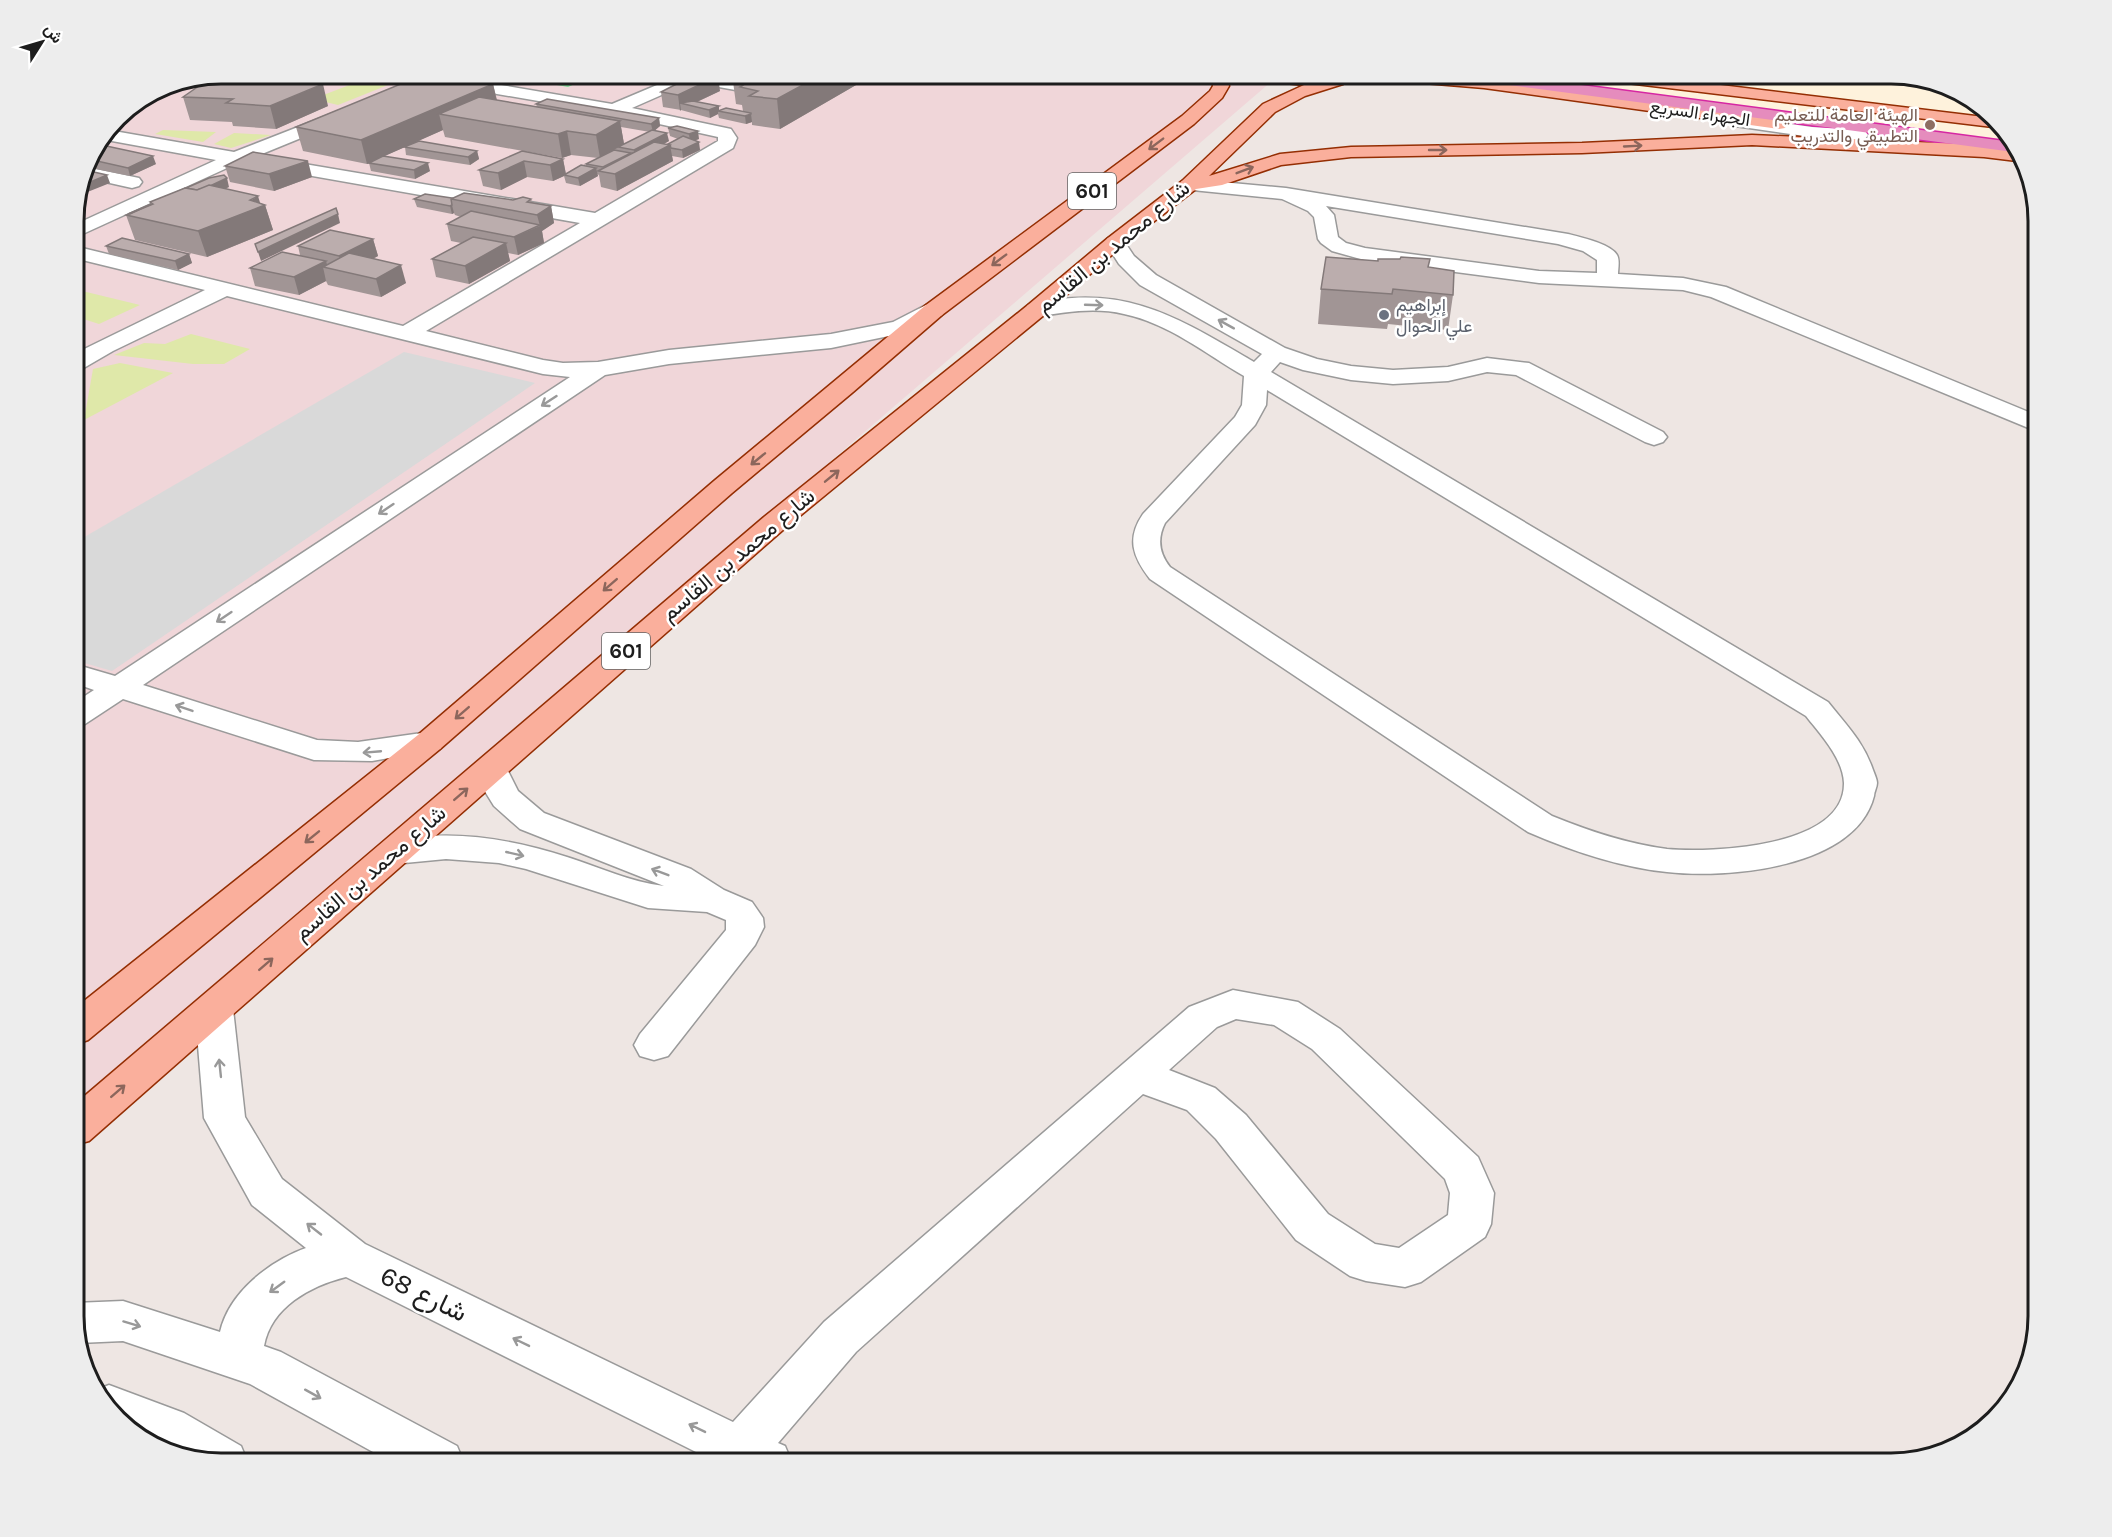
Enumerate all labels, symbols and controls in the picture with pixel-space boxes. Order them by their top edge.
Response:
north arrow [12,12,72,72]
text: ش [40,20,67,47]
street label: الجهراء السريع [1648,95,1752,132]
place label: الهيئة العامة للتعليم التطبيقي والتدريب [1774,104,1918,151]
marker: الهيئة العامة للتعليم التطبيقي والتدريب [1923,118,1937,132]
one-way arrow [1148,137,1164,150]
one-way arrow [1622,141,1642,152]
one-way arrow [1427,144,1447,156]
one-way arrow [1235,164,1254,175]
road number: 601 [1068,173,1116,209]
street label: شارع محمد بن القاسم [1031,175,1196,320]
one-way arrow [992,254,1008,266]
place label: إبراهيم علي الحوال [1396,294,1472,341]
one-way arrow [1084,299,1104,311]
marker: إبراهيم علي الحوال [1377,308,1391,322]
one-way arrow [1218,318,1235,330]
one-way arrow [541,396,558,408]
one-way arrow [750,452,766,465]
one-way arrow [824,469,840,482]
street label: شارع محمد بن القاسم [656,483,821,628]
one-way arrow [379,503,395,515]
one-way arrow [602,579,618,592]
one-way arrow [216,611,233,623]
road number: 601 [602,633,650,669]
one-way arrow [175,701,193,712]
one-way arrow [455,706,470,720]
one-way arrow [362,747,382,758]
one-way arrow [453,788,469,801]
street label: شارع محمد بن القاسم [289,800,452,947]
one-way arrow [305,830,320,844]
one-way arrow [505,849,524,861]
one-way arrow [652,865,670,876]
one-way arrow [258,957,274,970]
one-way arrow [214,1059,225,1079]
one-way arrow [110,1084,125,1098]
one-way arrow [306,1223,322,1236]
street label: شارع 68 [374,1259,473,1331]
one-way arrow [269,1281,285,1294]
one-way arrow [122,1319,141,1330]
one-way arrow [513,1335,531,1347]
one-way arrow [304,1388,321,1400]
one-way arrow [688,1421,706,1433]

